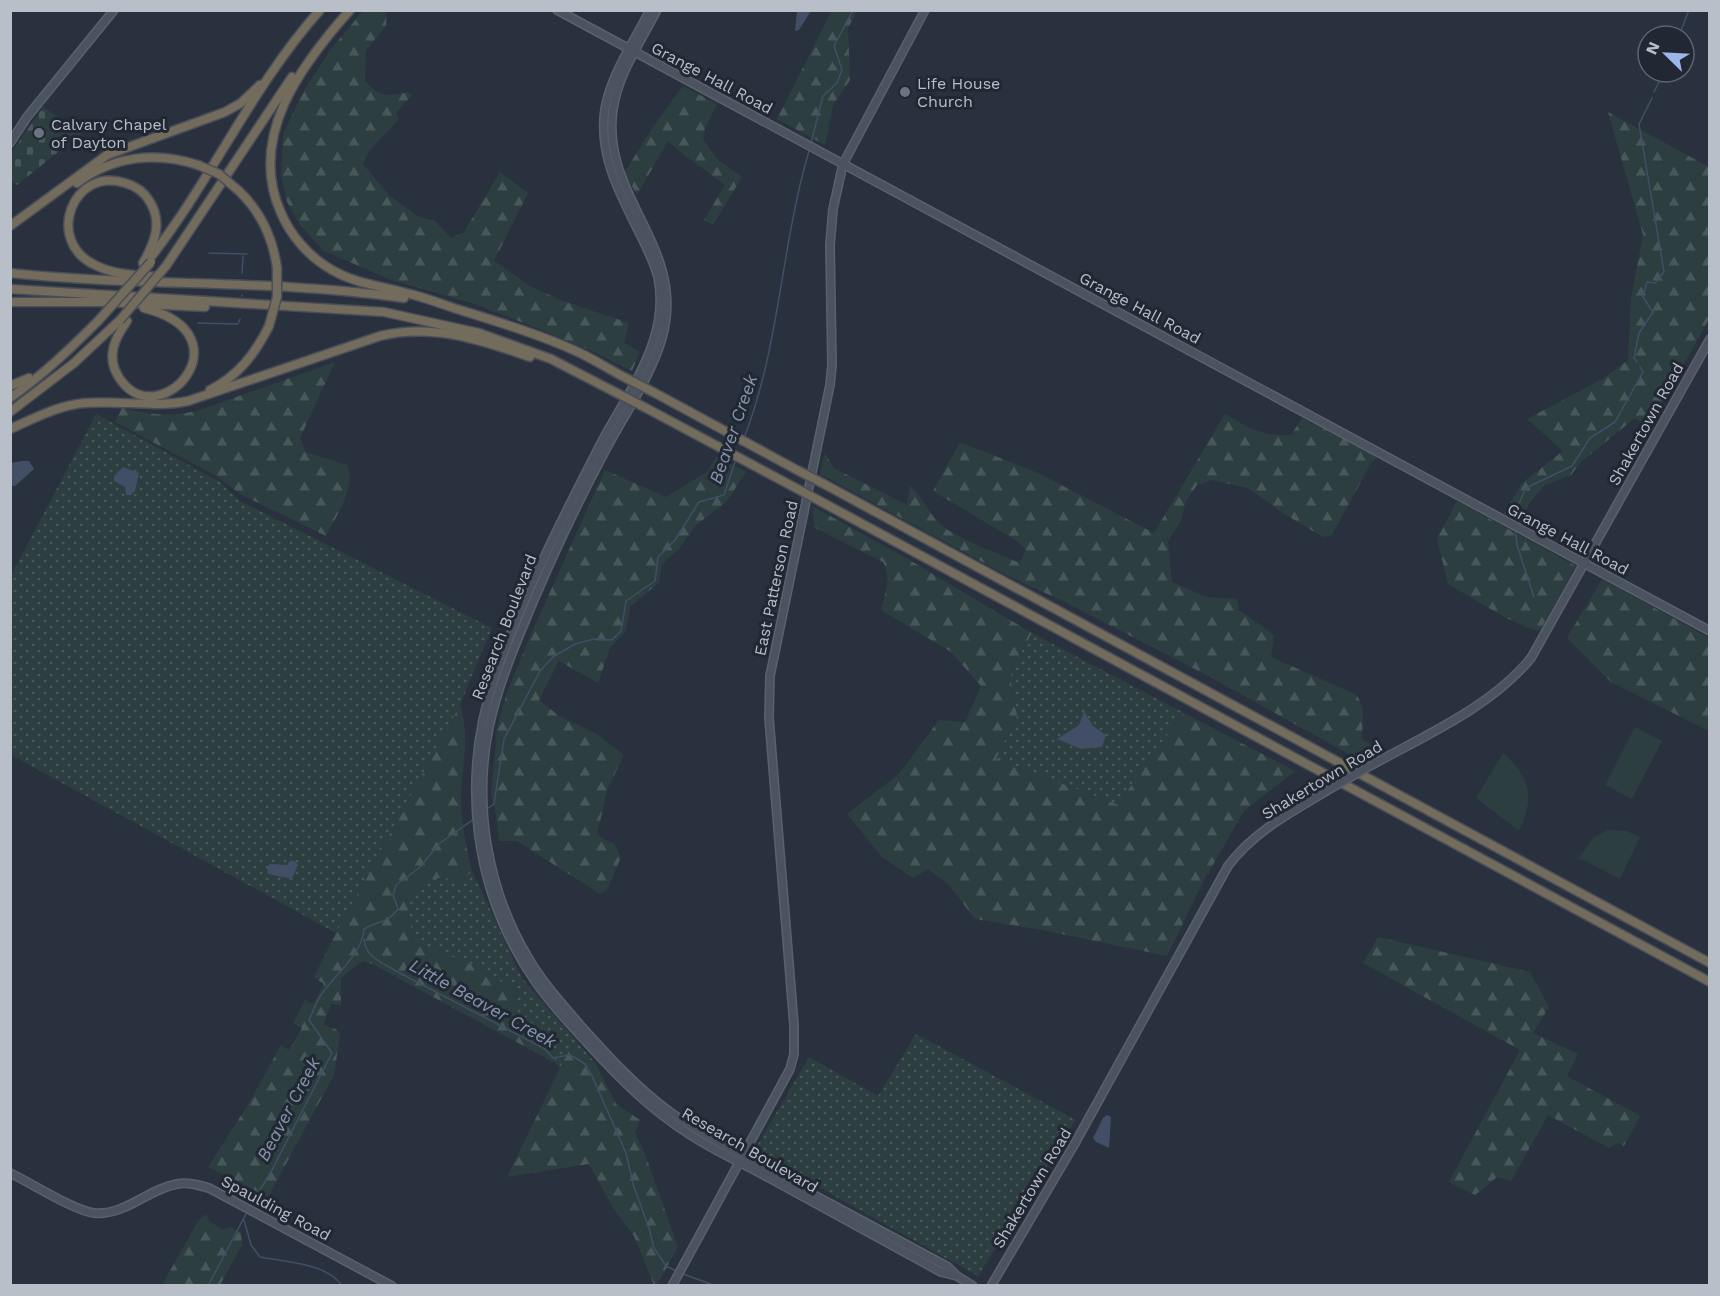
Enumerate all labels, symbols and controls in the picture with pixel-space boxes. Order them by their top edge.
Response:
north arrow [1636,24,1696,84]
street label: Grange Hall Road [648,38,776,118]
text: N [1642,39,1664,57]
place label: Life House Church [917,74,1000,111]
marker: Life House Church [898,85,912,99]
place label: Calvary Chapel of Dayton [51,115,167,152]
marker: Calvary Chapel of Dayton [32,126,46,140]
street label: Grange Hall Road [1076,268,1204,348]
street label: Shakertown Road [1604,359,1688,489]
water label: Beaver Creek [704,370,762,486]
street label: East Patterson Road [750,498,802,658]
street label: Grange Hall Road [1504,499,1632,579]
street label: Research Boulevard [467,552,541,702]
street label: Shakertown Road [1258,737,1386,823]
water label: Little Beaver Creek [406,954,561,1053]
water label: Beaver Creek [252,1053,325,1164]
street label: Research Boulevard [678,1103,822,1197]
street label: Shakertown Road [989,1124,1075,1252]
street label: Spaulding Road [218,1171,334,1245]

